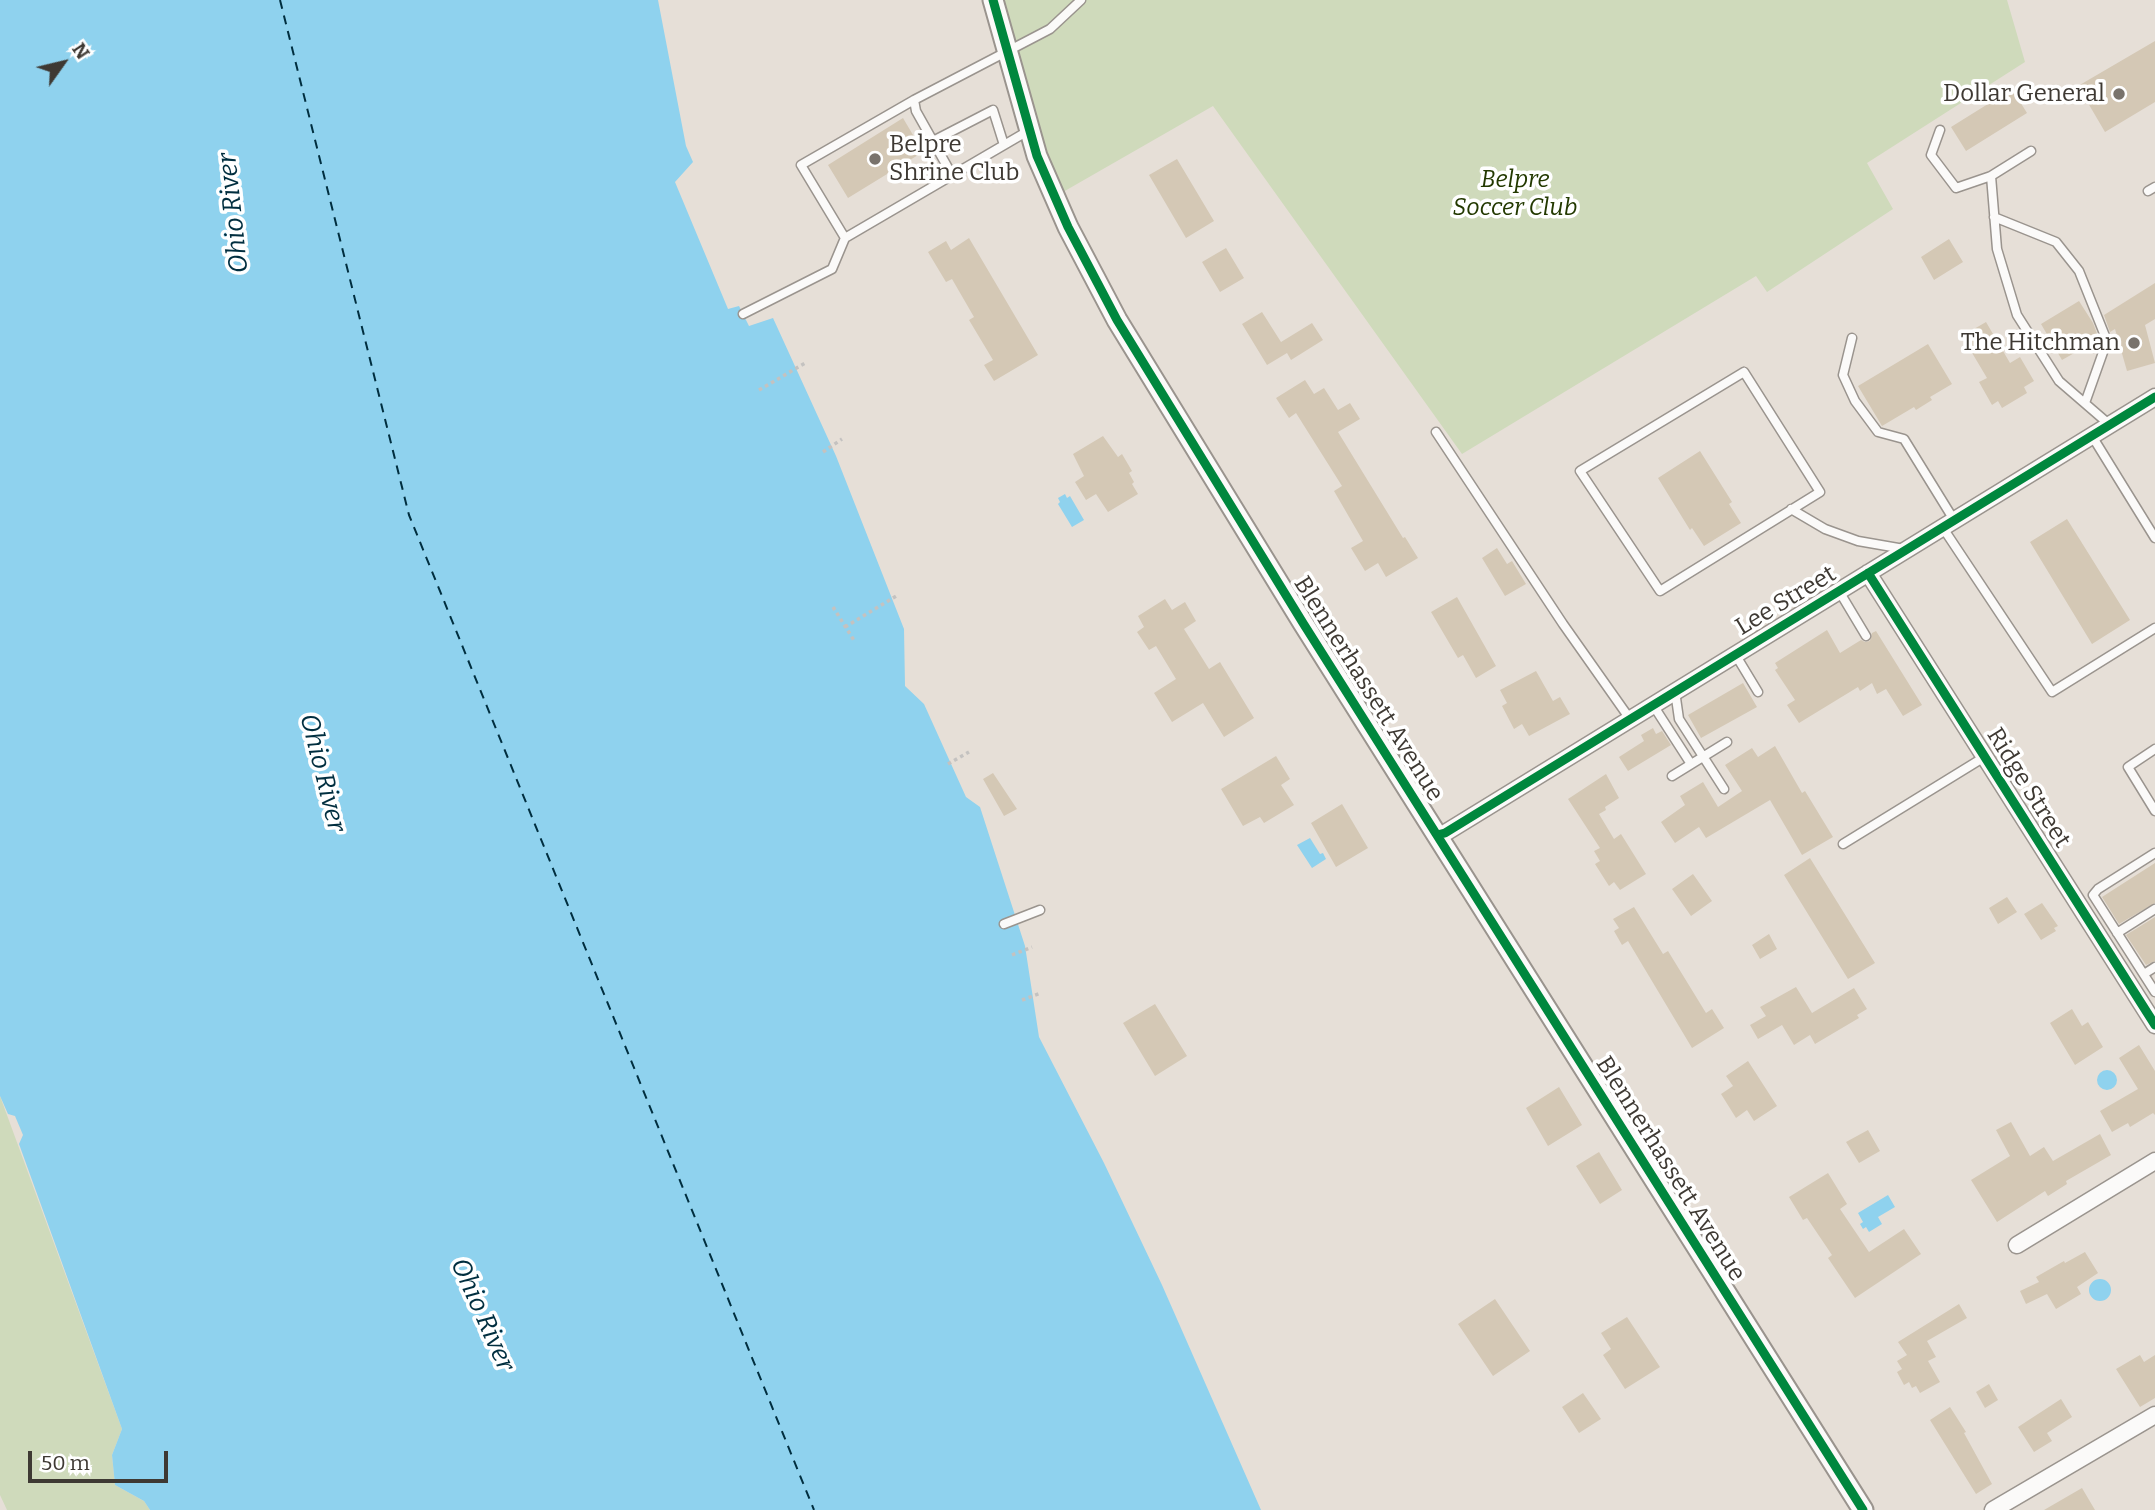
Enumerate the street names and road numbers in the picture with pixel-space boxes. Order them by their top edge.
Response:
street label: Lee Street [1731,560,1841,642]
street label: Blennerhassett Avenue [1287,571,1449,807]
street label: Ridge Street [1980,723,2076,853]
street label: Blennerhassett Avenue [1589,1051,1751,1287]

